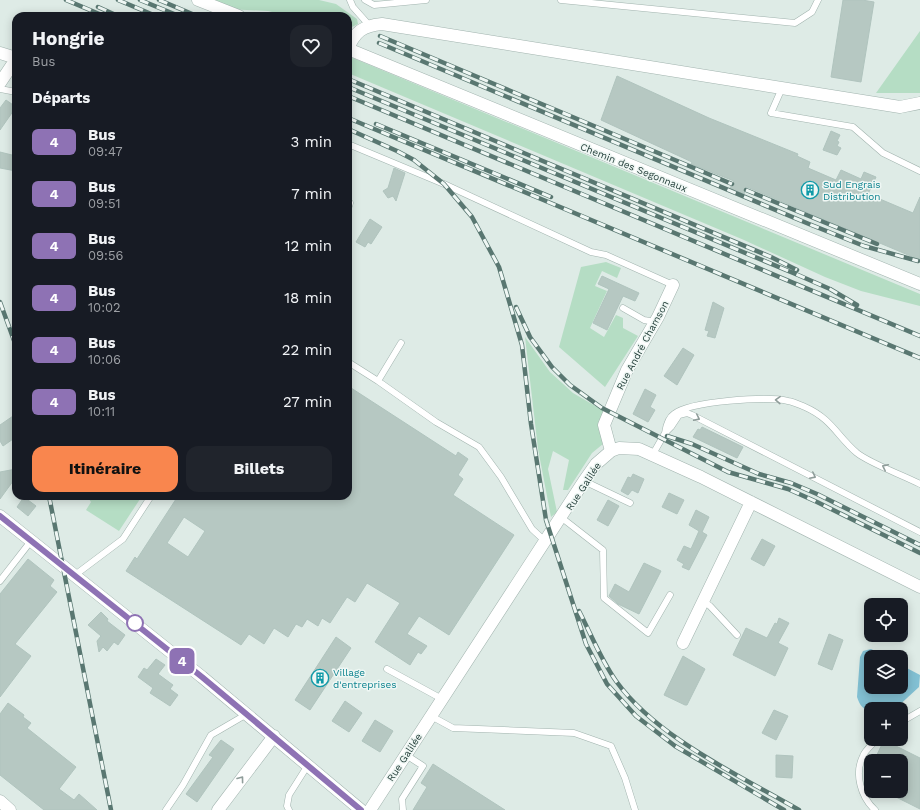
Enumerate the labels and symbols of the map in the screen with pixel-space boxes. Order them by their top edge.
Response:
street label: Chemin des Segonnaux [579,141,689,194]
place label: Sud Engrais Distribution [823,179,881,202]
building icon: Sud Engrais Distribution [800,180,820,200]
street label: Rue André Chamson [614,299,671,392]
one-way arrow [775,396,781,404]
one-way arrow [693,413,701,421]
street label: Rue Galilée [564,460,603,512]
one-way arrow [882,464,889,472]
one-way arrow [809,471,817,479]
unlabelled marker [126,614,144,632]
line badge: 4 [169,648,195,674]
place label: Village d'entreprises [333,667,397,690]
building icon: Village d'entreprises [310,668,330,688]
street label: Rue Galilée [385,731,424,783]
one-way arrow [237,776,244,783]

